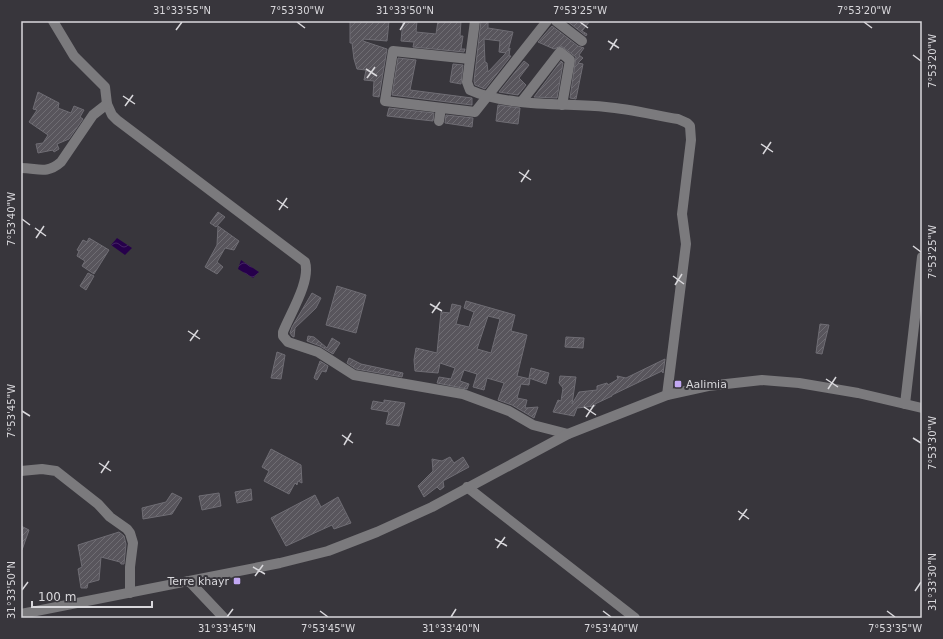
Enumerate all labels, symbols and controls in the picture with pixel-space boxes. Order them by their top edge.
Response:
text: 31°33'55"N [153,5,211,16]
text: 7°53'30"W [270,5,324,16]
text: 31°33'50"N [376,5,434,16]
text: 7°53'25"W [553,5,607,16]
text: 7°53'20"W [837,5,891,16]
text: 7°53'20"W [927,34,938,88]
text: 7°53'40"W [6,192,17,246]
text: 7°53'25"W [927,225,938,279]
place label: Aalimia [686,378,727,391]
marker: Aalimia [673,379,683,389]
text: 7°53'45"W [6,384,17,438]
text: 7°53'30"W [927,416,938,470]
text: 31°33'30"N [927,553,938,611]
text: 31°33'50"N [6,561,17,619]
place label: Terre khayr [166,575,229,588]
marker: Terre khayr [232,576,242,586]
scale bar [32,583,152,609]
text: 100 m [38,590,76,604]
text: 31°33'45"N [198,623,256,634]
text: 7°53'45"W [301,623,355,634]
text: 31°33'40"N [422,623,480,634]
text: 7°53'40"W [584,623,638,634]
text: 7°53'35"W [868,623,922,634]

